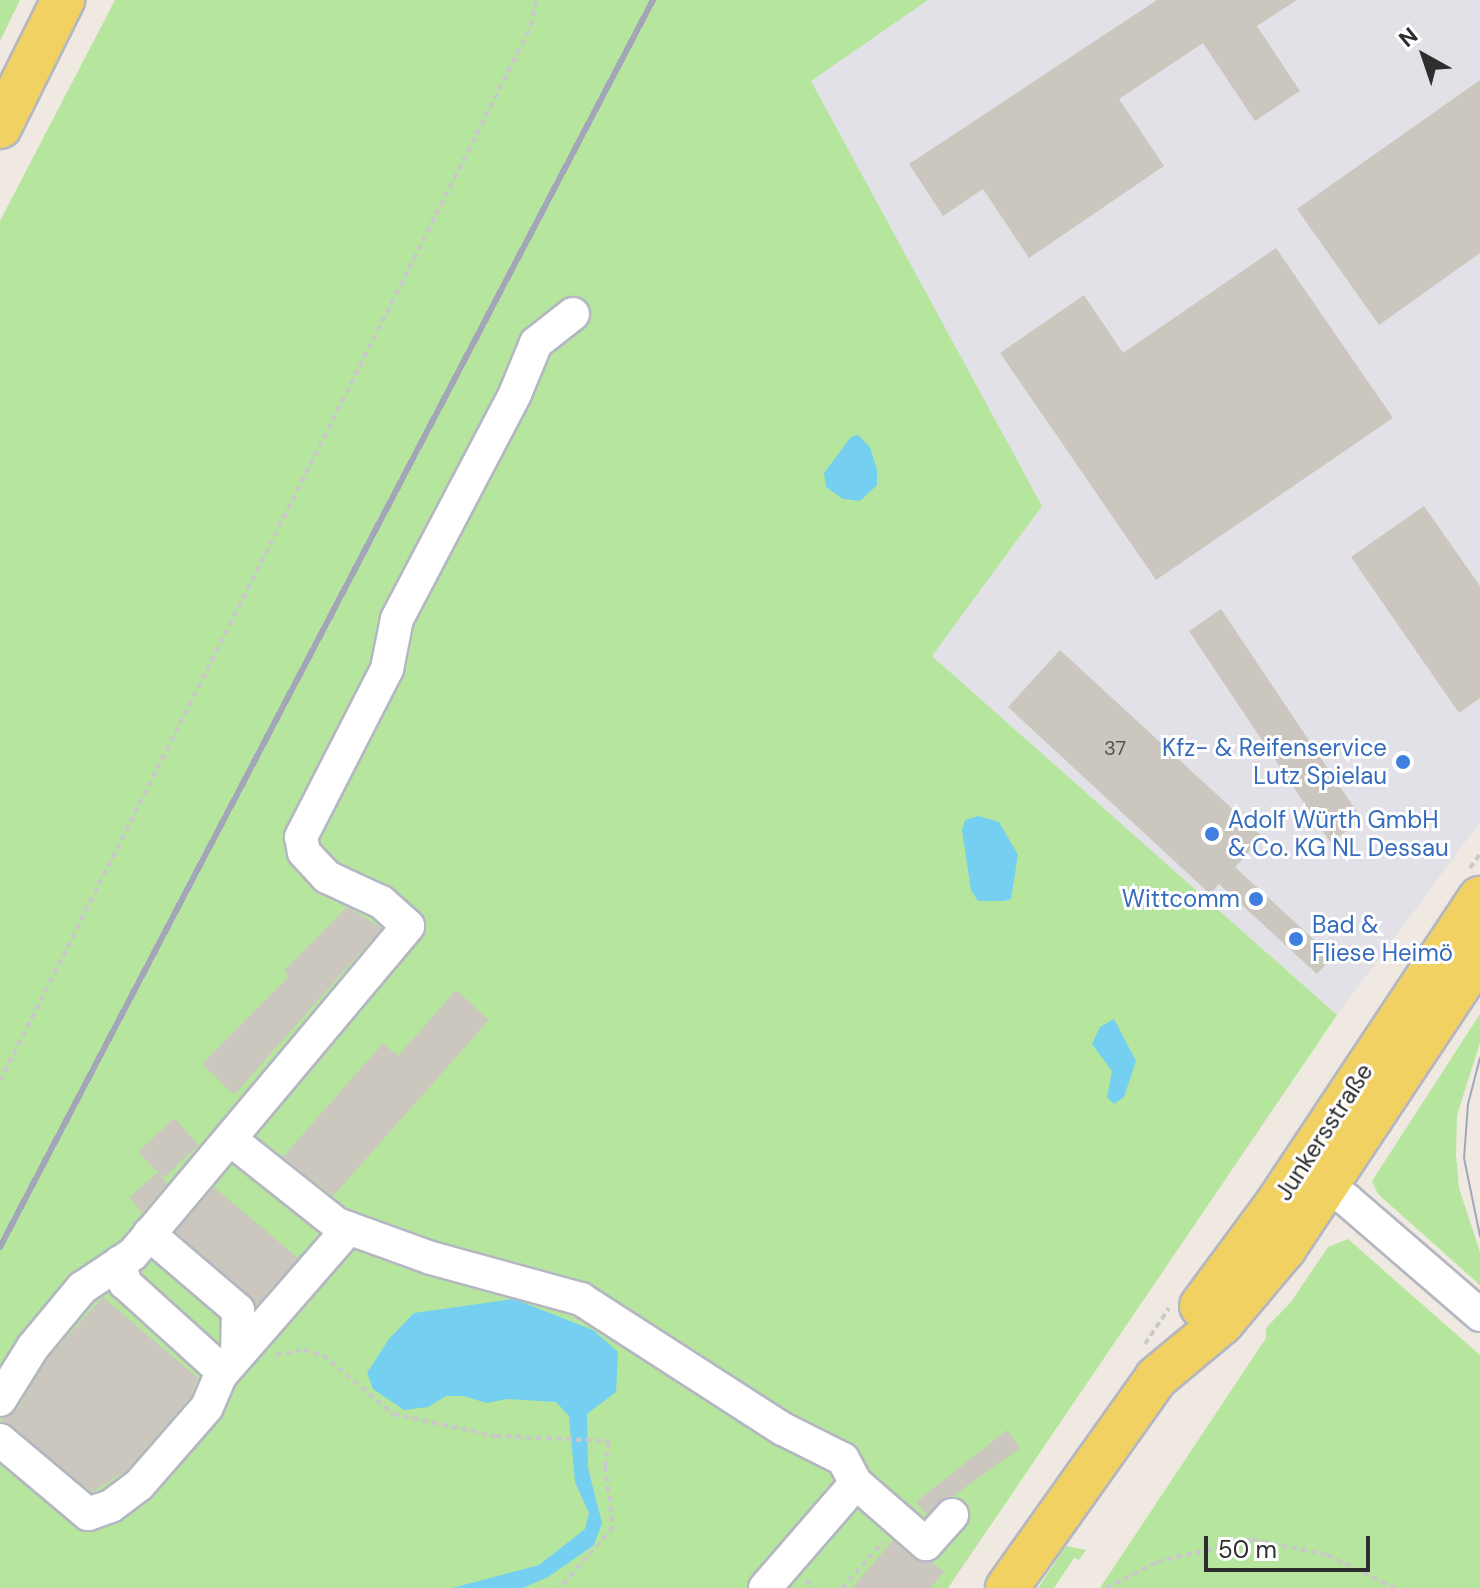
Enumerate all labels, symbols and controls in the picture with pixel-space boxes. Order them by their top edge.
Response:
north arrow [1384,16,1464,96]
text: N [1393,21,1424,54]
place label: Kfz- & Reifenservice Lutz Spielau [1162,734,1387,790]
house number: 37 [1104,736,1126,760]
marker: Kfz- & Reifenservice Lutz Spielau [1394,753,1412,771]
place label: Adolf Würth GmbH & Co. KG NL Dessau [1228,806,1449,862]
marker: Adolf Würth GmbH & Co. KG NL Dessau [1203,825,1221,843]
place label: Wittcomm [1122,885,1240,913]
marker: Wittcomm [1247,890,1265,908]
place label: Bad & Fliese Heimö [1312,911,1453,967]
marker: Bad & Fliese Heimö [1287,930,1305,948]
street label: Junkersstraße [1269,1058,1379,1206]
scale bar [1208,1520,1374,1570]
text: 50 m [1218,1534,1277,1565]

